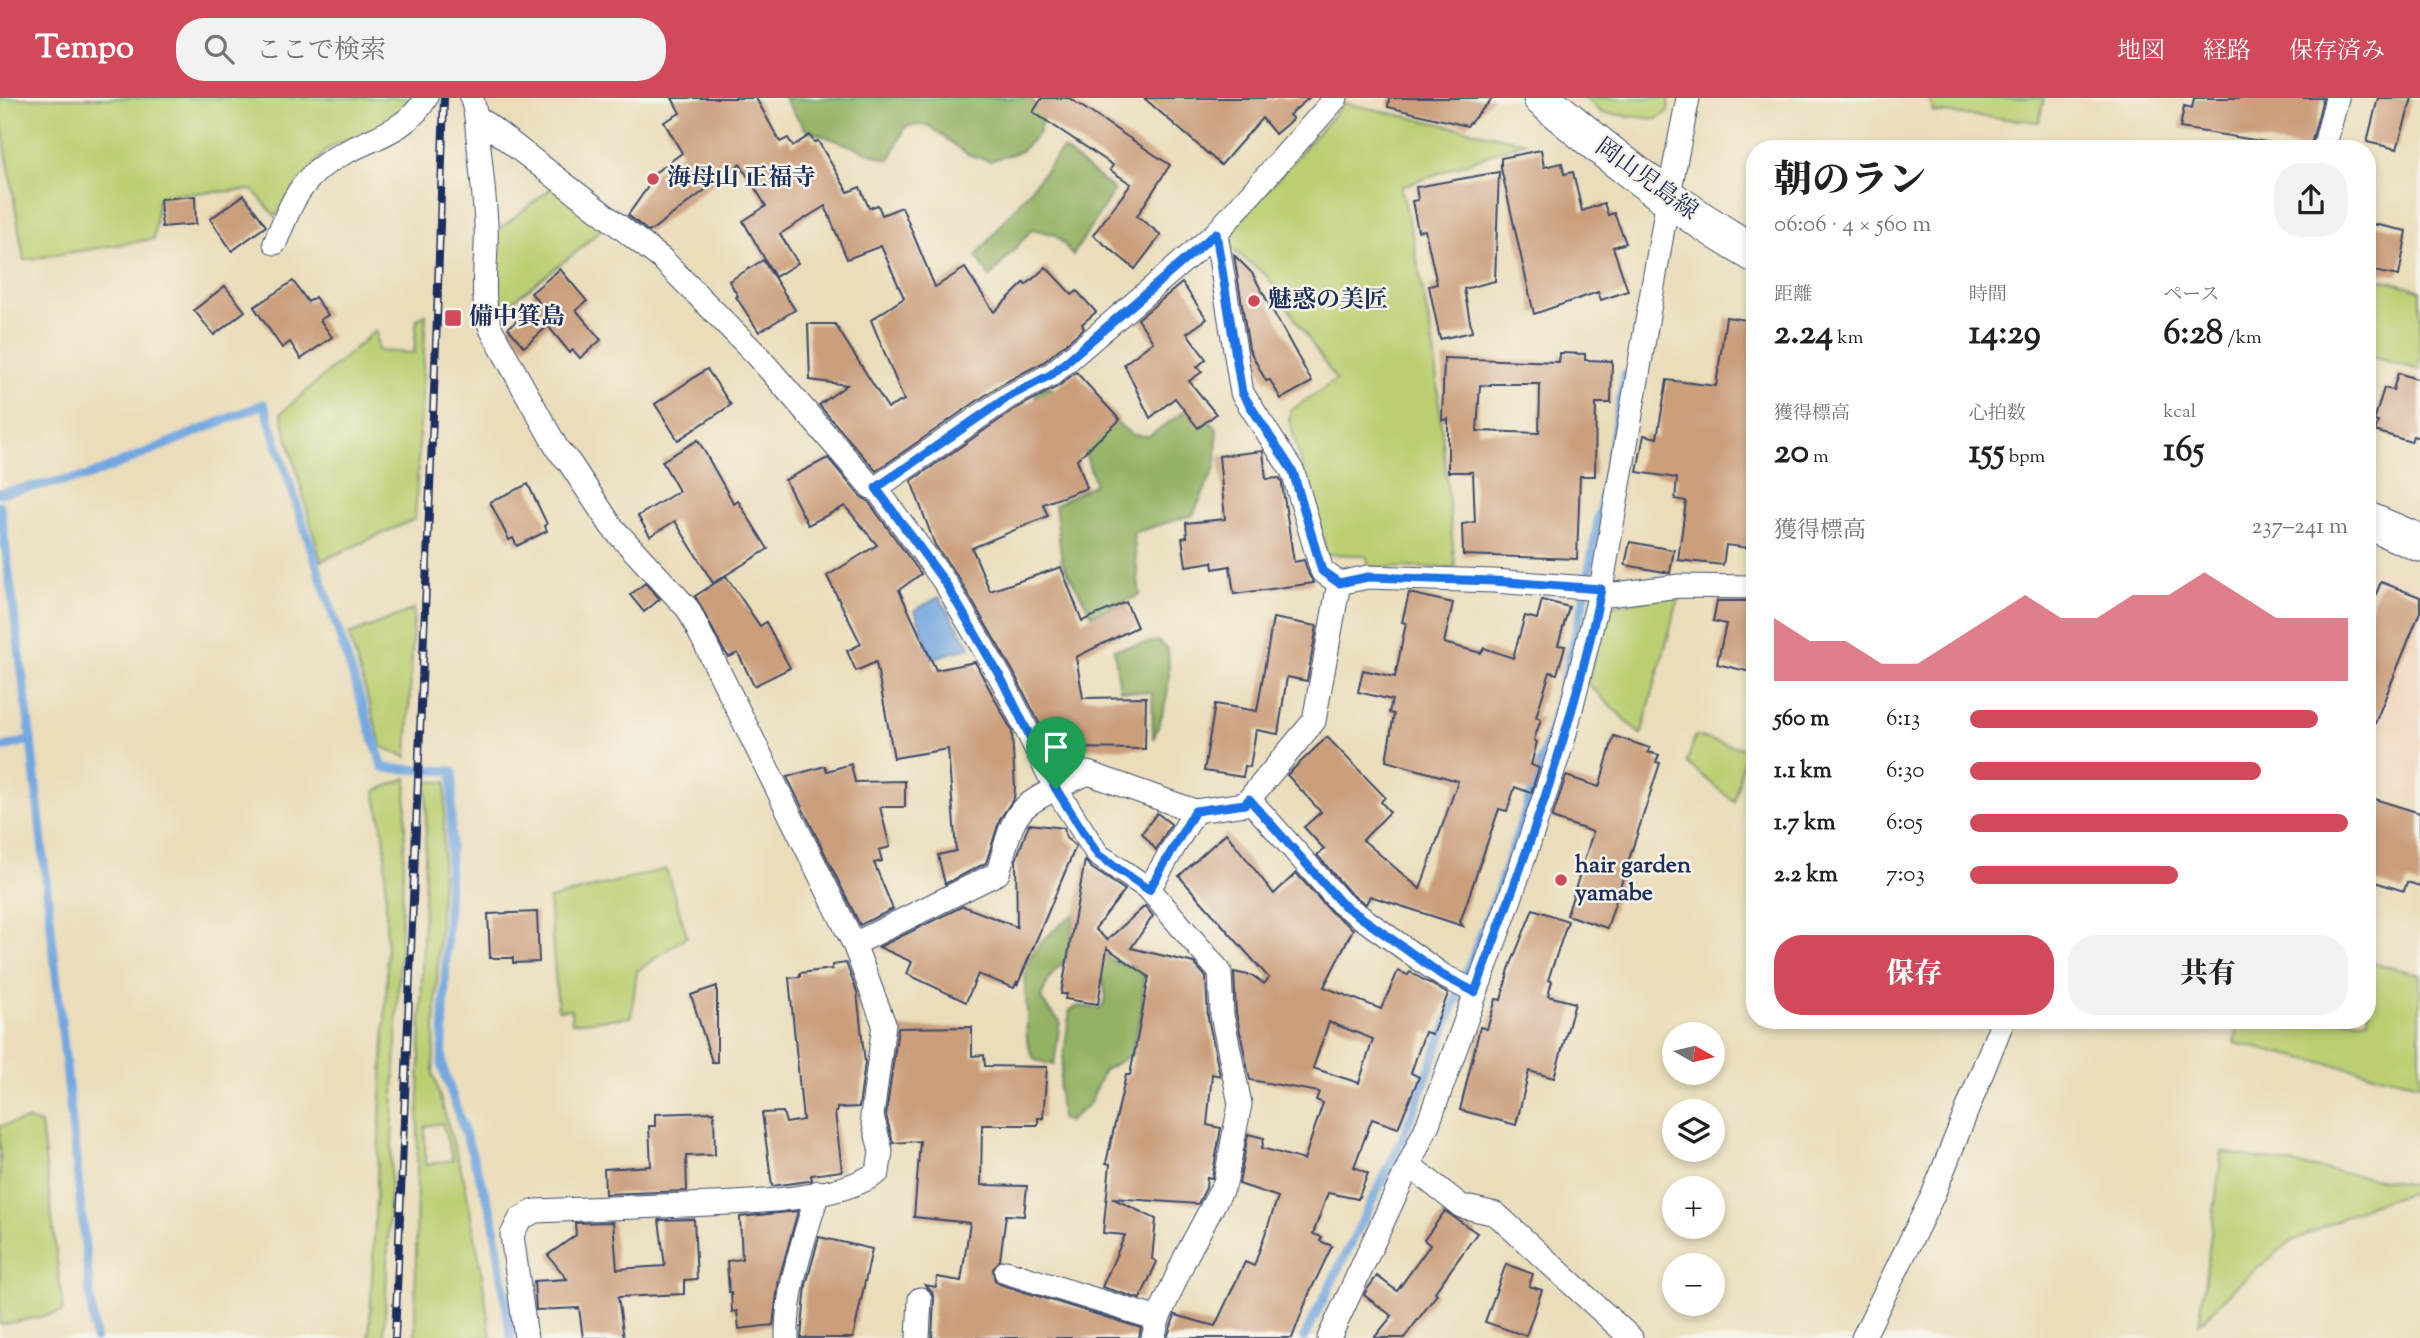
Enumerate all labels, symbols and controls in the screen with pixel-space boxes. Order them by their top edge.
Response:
search box [176,18,666,81]
text: Tempo [35,25,134,73]
icon: search [200,30,238,68]
text: ここで検索 [256,33,386,70]
text: 地図 [2117,35,2165,69]
text: 経路 [2203,35,2251,69]
text: 保存済み [2289,35,2385,69]
street label: 岡山児島線 [1587,131,1705,229]
text: 朝のラン [1774,156,1926,210]
place label: 海母山 正福寺 [667,162,816,196]
button: share [2274,163,2348,237]
marker: 海母山 正福寺 [645,171,661,187]
text: 06:06 · 4 × 560 m [1774,209,1931,242]
text: 距離 [1774,282,1812,309]
text: 時間 [1969,282,2007,309]
text: ペース [2163,282,2219,309]
place label: 魅惑の美匠 [1268,284,1388,318]
marker: 魅惑の美匠 [1246,293,1262,309]
place label: 備中箕島 [469,301,565,335]
marker: 備中箕島 [443,308,463,328]
text: 2.24 [1774,309,1833,360]
text: 14:29 [1969,309,2041,360]
text: 6:28 [2163,309,2223,360]
text: km [1833,325,1863,352]
text: /km [2223,325,2262,352]
text: kcal [2163,399,2196,426]
text: 獲得標高 [1774,401,1850,428]
text: 心拍数 [1969,401,2026,428]
text: 165 [2163,426,2205,477]
text: 20 [1774,428,1809,479]
text: 155 [1969,428,2005,479]
text: m [1809,444,1829,471]
text: bpm [2005,444,2045,471]
text: 237–241 m [2251,511,2348,544]
text: 獲得標高 [1774,515,1866,548]
text: 560 m [1774,703,1829,736]
text: 6:13 [1886,703,1920,736]
pin [1026,717,1086,789]
icon: arrive [1037,728,1075,766]
text: 1.1 km [1774,755,1832,788]
text: 6:30 [1886,755,1924,788]
text: 1.7 km [1774,807,1836,840]
text: 6:05 [1886,807,1923,840]
place label: hair garden yamabe [1575,849,1692,911]
text: 2.2 km [1774,859,1838,892]
text: 7:03 [1886,859,1925,892]
marker: hair garden yamabe [1553,872,1569,888]
button: 保存 [1774,935,2054,1015]
button: 共有 [2068,935,2348,1015]
north arrow [1662,1022,1726,1085]
map controls [1662,1022,1725,1316]
button: layers [1662,1099,1725,1162]
button: + [1662,1176,1725,1239]
button: − [1662,1253,1725,1316]

